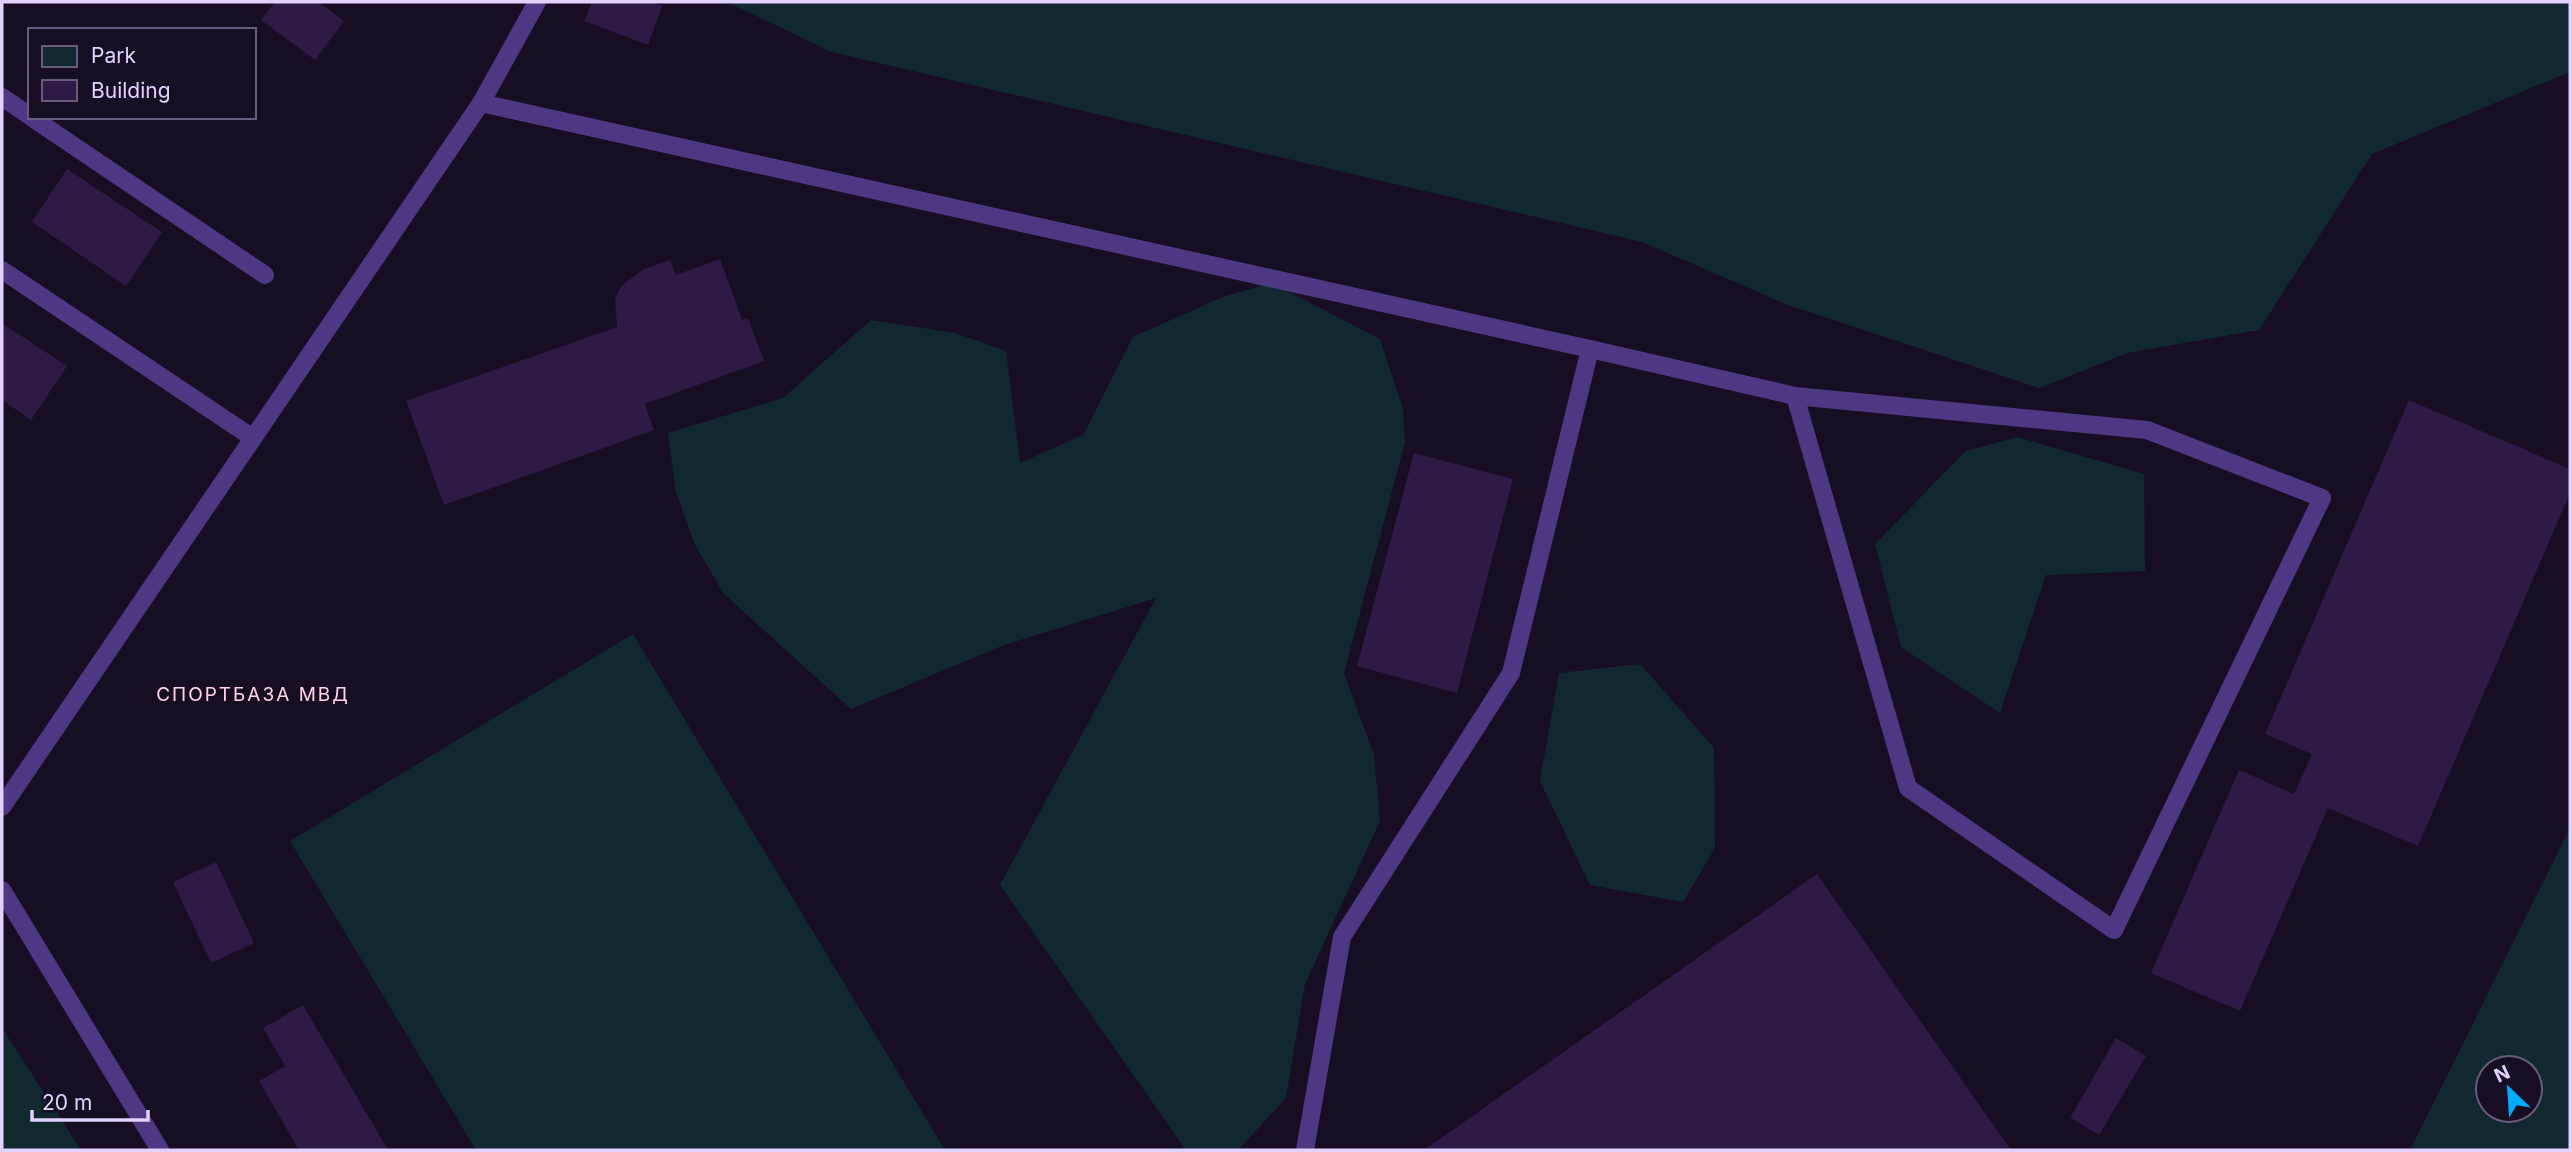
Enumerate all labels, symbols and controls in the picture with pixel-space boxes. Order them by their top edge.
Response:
legend [28,28,256,119]
text: Park [91,43,136,68]
text: Building [91,78,171,103]
district label: СПОРТБАЗА МВД [156,683,350,706]
north arrow [2474,1054,2544,1124]
text: N [2491,1061,2513,1088]
scale bar [32,1078,147,1122]
text: 20 m [42,1090,92,1115]

